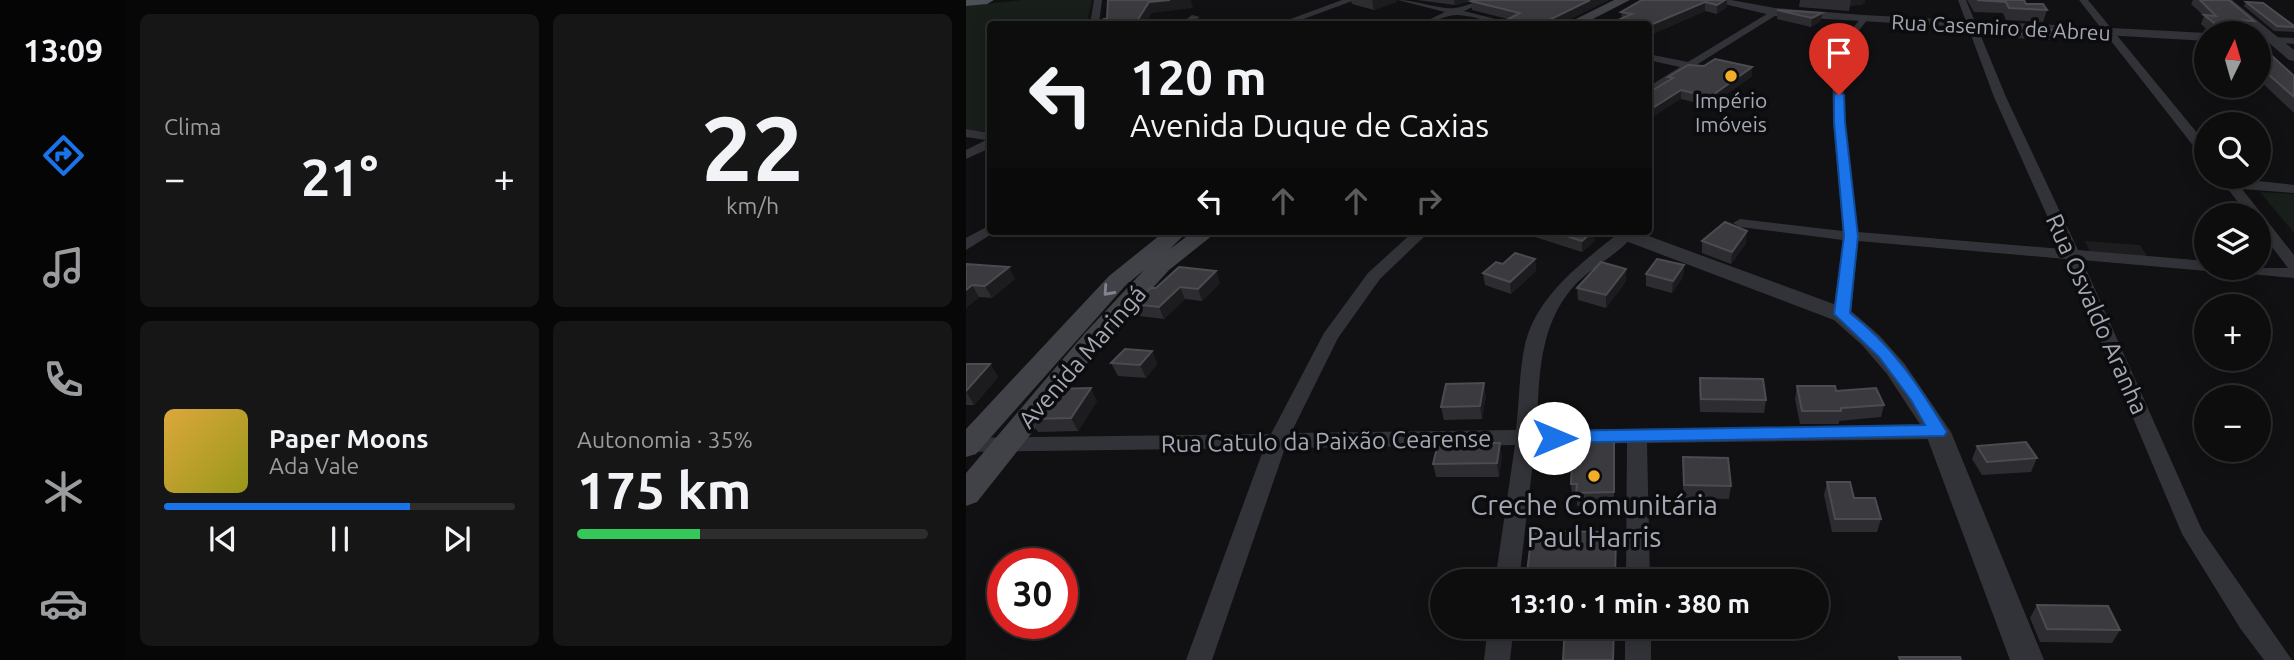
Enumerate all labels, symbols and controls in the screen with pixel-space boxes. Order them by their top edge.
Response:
street label: Rua Casemiro de Abreu [1891,9,2111,45]
north arrow [2194,21,2272,98]
map controls [2194,21,2271,462]
pin [1809,23,1869,95]
text: 13:09 [23,32,103,68]
icon: arrive [1820,34,1858,72]
icon: left [1015,49,1106,140]
text: 120 m [1130,49,1267,104]
marker: Império Imóveis [1723,68,1739,84]
place label: Império Imóveis [1695,88,1767,136]
text: 22 [701,96,804,198]
text: Avenida Duque de Caxias [1130,107,1489,143]
button: search [2194,112,2271,189]
text: Clima [164,114,221,139]
icon: directions [39,131,88,180]
text: 21° [301,148,378,206]
text: − [164,157,185,199]
text: + [494,157,515,199]
icon: left [1191,182,1229,220]
icon: ahead [1264,182,1302,220]
icon: ahead [1337,182,1375,220]
icon: right [1410,182,1448,220]
text: km/h [726,193,779,218]
button: layers [2194,203,2271,280]
street label: Rua Osvaldo Aranha [2041,210,2153,418]
icon: music [39,243,88,292]
street label: Avenida Maringá [1013,280,1151,434]
one-way arrow [1103,283,1116,296]
button: + [2194,294,2271,371]
icon: phone [39,355,88,404]
button: − [2194,385,2271,462]
position arrow [1517,401,1591,475]
text: Paper Moons [269,424,428,453]
street label: Rua Catulo da Paixão Cearense [1161,425,1491,457]
text: Autonomia · 35% [577,427,753,452]
text: Ada Vale [269,453,359,478]
text: 175 km [577,461,751,519]
icon: climate [39,467,88,516]
marker: Creche Comunitária Paul Harris [1586,468,1602,484]
place label: Creche Comunitária Paul Harris [1470,489,1718,552]
icon: previous [204,520,242,558]
icon: pause [321,520,359,558]
icon: next [438,520,476,558]
speed limit sign: 30 [987,548,1078,639]
icon: car [39,579,88,628]
text: 13:10 · 1 min · 380 m [1509,589,1750,618]

